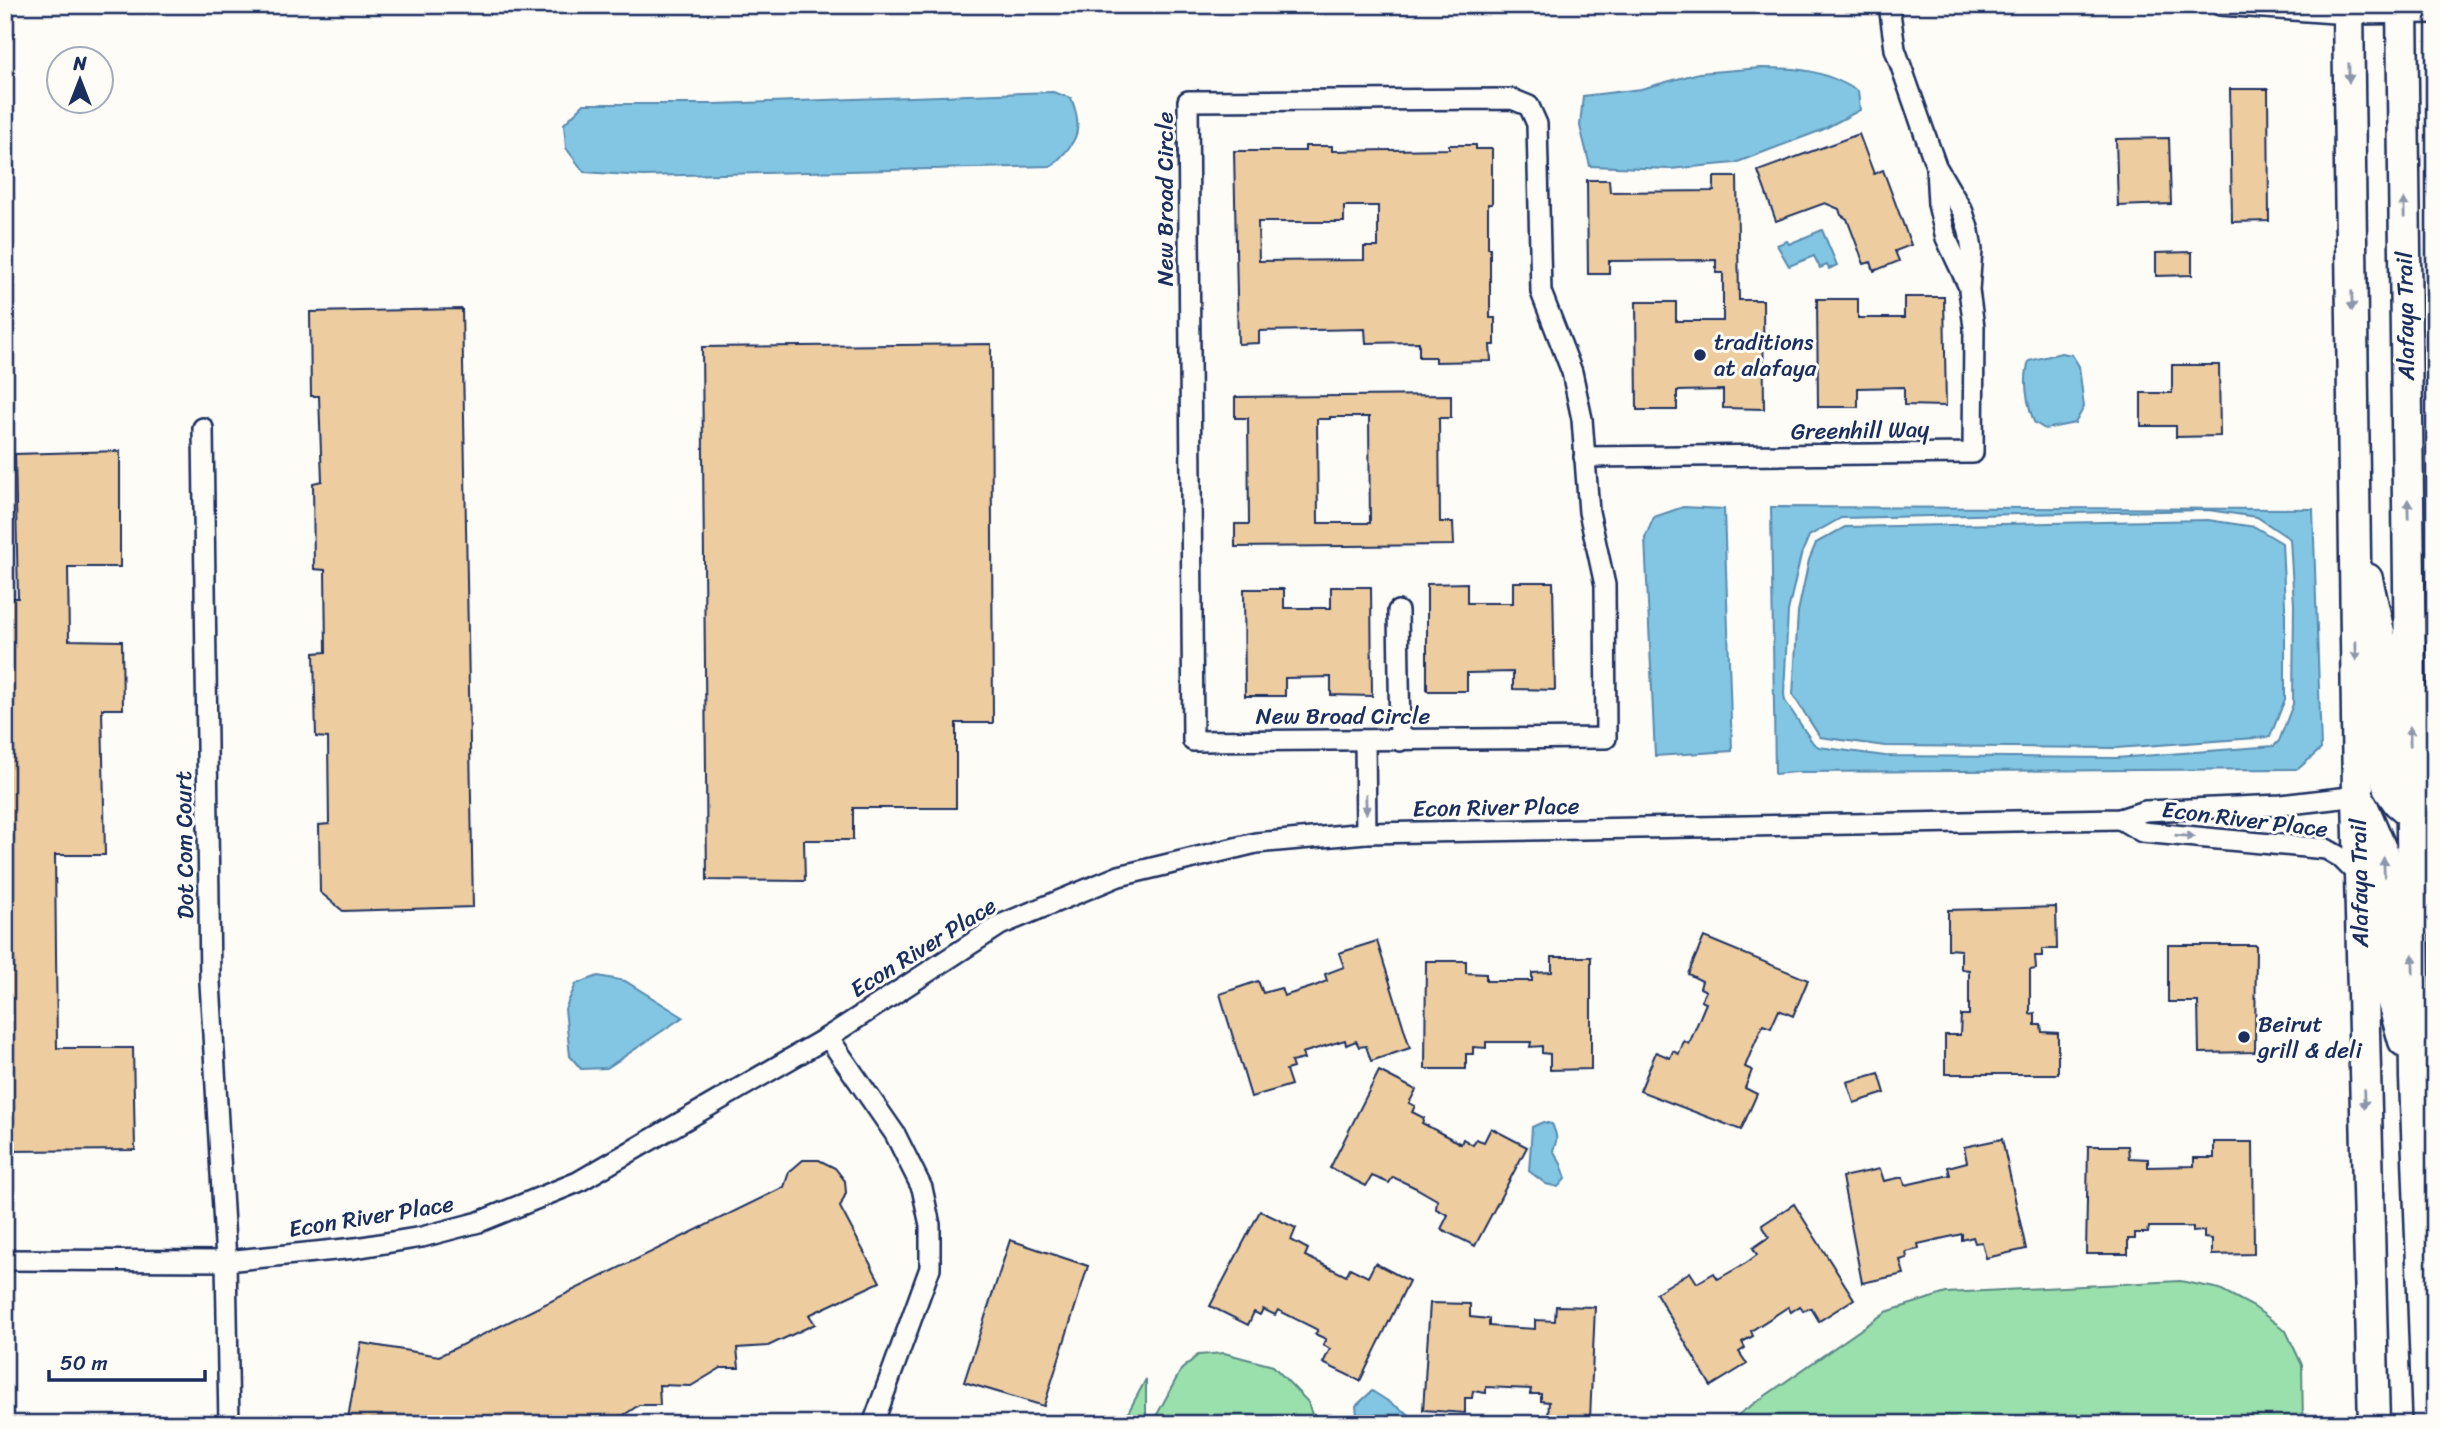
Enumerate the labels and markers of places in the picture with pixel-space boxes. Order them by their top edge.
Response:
place label: traditions at alafaya [1714,322,1817,389]
marker: traditions at alafaya [1692,347,1708,363]
place label: Beirut grill & deli [2256,1004,2363,1071]
marker: Beirut grill & deli [2236,1029,2252,1045]

